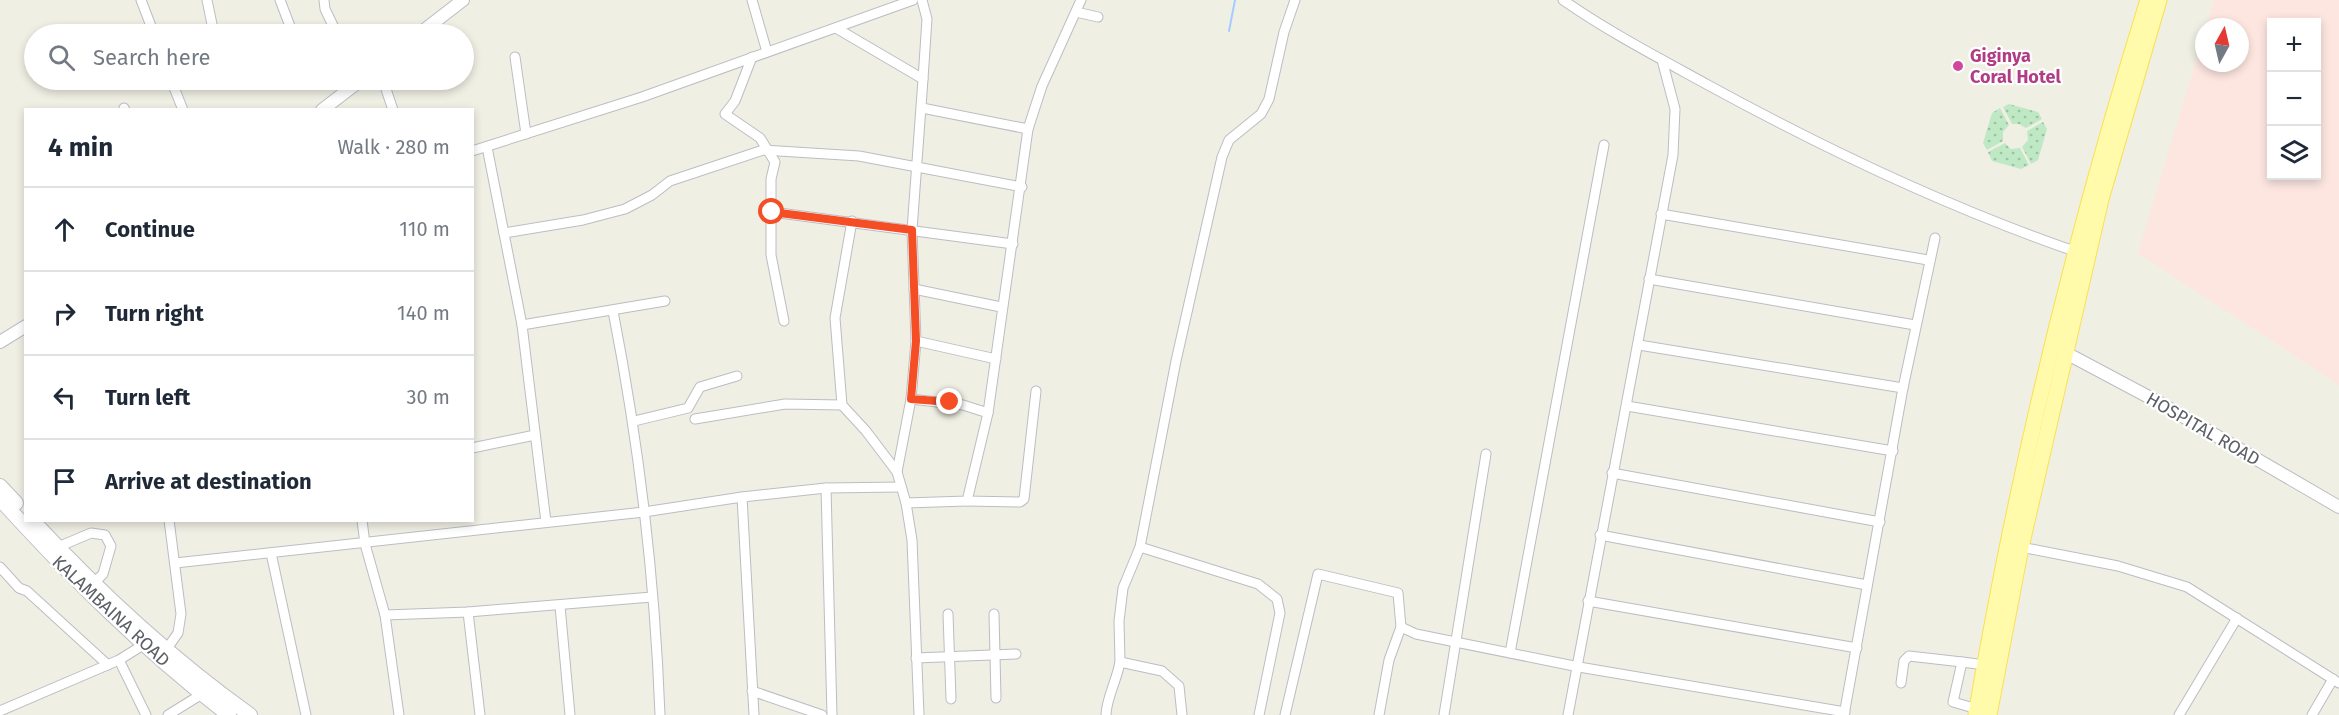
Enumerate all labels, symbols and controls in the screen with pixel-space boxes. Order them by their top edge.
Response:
north arrow [2195,18,2249,72]
map controls [2267,18,2321,180]
button: + [2267,18,2321,72]
search box [24,24,474,90]
icon: search [45,41,78,74]
text: Search here [93,44,211,71]
place label: Giginya Coral Hotel [1970,45,2061,88]
marker: Giginya Coral Hotel [1951,59,1965,73]
button: − [2267,72,2321,126]
button: layers [2267,126,2321,180]
text: 4 min [48,132,113,163]
text: Walk · 280 m [337,135,450,159]
route start [758,198,784,224]
icon: ahead [48,213,81,246]
text: Continue [105,216,195,243]
text: 110 m [399,217,450,241]
icon: right [48,297,81,330]
text: Turn right [105,300,204,327]
text: 140 m [397,301,450,325]
icon: left [48,381,81,414]
text: Turn left [105,384,190,411]
text: 30 m [406,385,450,409]
route end [936,388,962,414]
street label: HOSPITAL ROAD [2142,388,2264,470]
icon: arrive [48,465,81,498]
text: Arrive at destination [105,468,312,495]
street label: KALAMBAINA ROAD [48,551,174,671]

